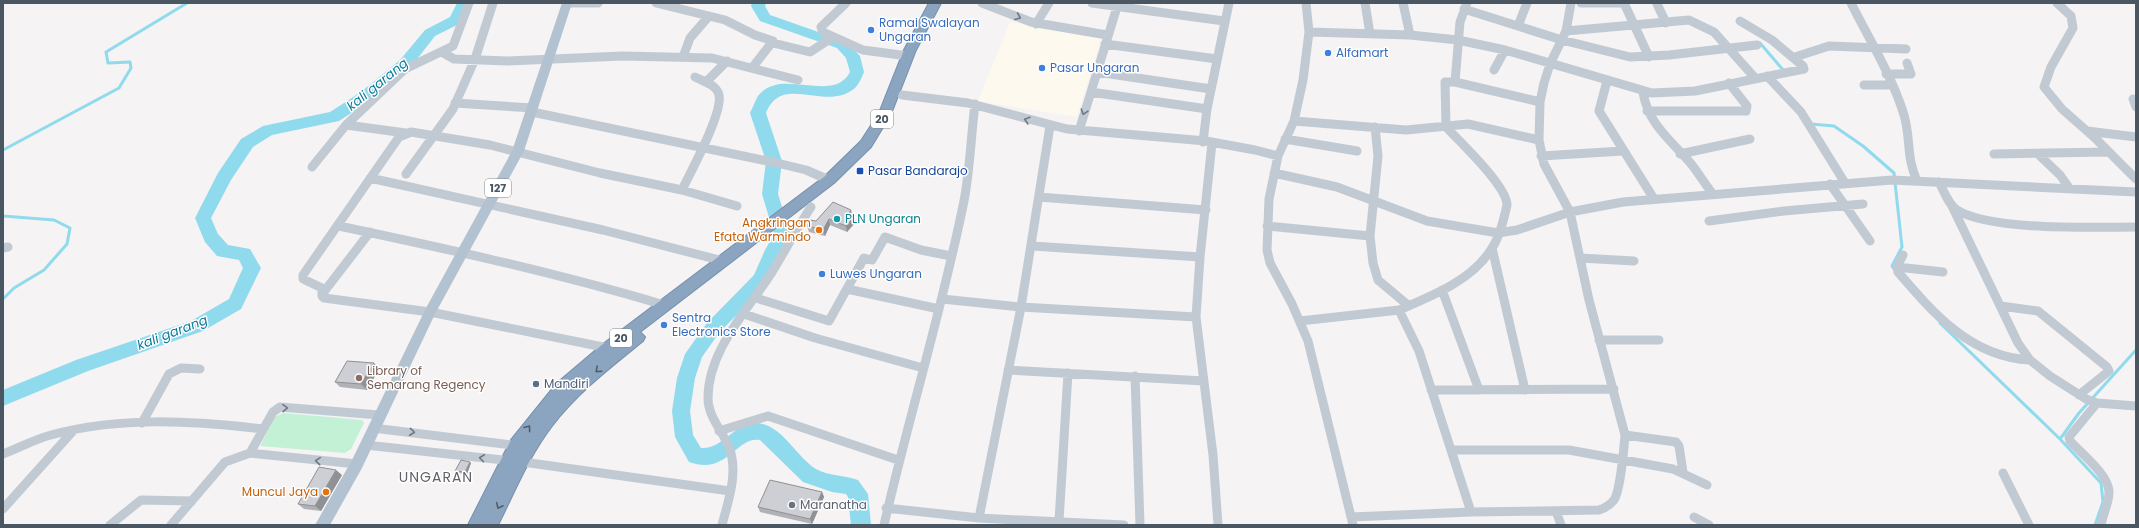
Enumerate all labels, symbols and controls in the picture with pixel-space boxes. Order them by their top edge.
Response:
one-way arrow [1014,12,1022,20]
place label: Ramai Swalayan Ungaran [879,14,980,45]
marker: Ramai Swalayan Ungaran [866,25,876,35]
place label: Alfamart [1336,44,1388,61]
marker: Alfamart [1323,48,1333,58]
water label: kali garang [343,54,412,115]
place label: Pasar Ungaran [1050,59,1139,76]
marker: Pasar Ungaran [1037,63,1047,73]
one-way arrow [1081,109,1089,116]
road number: 20 [871,110,893,128]
one-way arrow [1024,116,1031,125]
place label: Pasar Bandarajo [868,162,968,179]
marker: Pasar Bandarajo [855,166,865,176]
road number: 127 [485,179,511,197]
place label: PLN Ungaran [845,210,921,227]
place label: Angkringan Efata Warmindo [714,214,811,245]
marker: PLN Ungaran [832,214,842,224]
marker: Angkringan Efata Warmindo [814,225,824,235]
place label: Luwes Ungaran [830,265,922,282]
marker: Luwes Ungaran [817,269,827,279]
place label: Sentra Electronics Store [672,309,771,340]
water label: kali garang [134,310,210,355]
marker: Sentra Electronics Store [659,320,669,330]
road number: 20 [610,329,632,347]
place label: Library of Semarang Regency [367,362,486,393]
one-way arrow [596,365,603,372]
marker: Library of Semarang Regency [354,373,364,383]
place label: Mandiri [544,375,589,392]
marker: Mandiri [531,379,541,389]
one-way arrow [282,404,288,412]
one-way arrow [524,426,531,433]
one-way arrow [409,428,415,437]
one-way arrow [479,454,485,463]
one-way arrow [315,456,321,465]
district label: UNGARAN [399,467,473,487]
place label: Muncul Jaya [242,483,318,500]
marker: Muncul Jaya [321,487,331,497]
place label: Maranatha [800,496,867,513]
marker: Maranatha [787,500,797,510]
one-way arrow [496,502,504,510]

